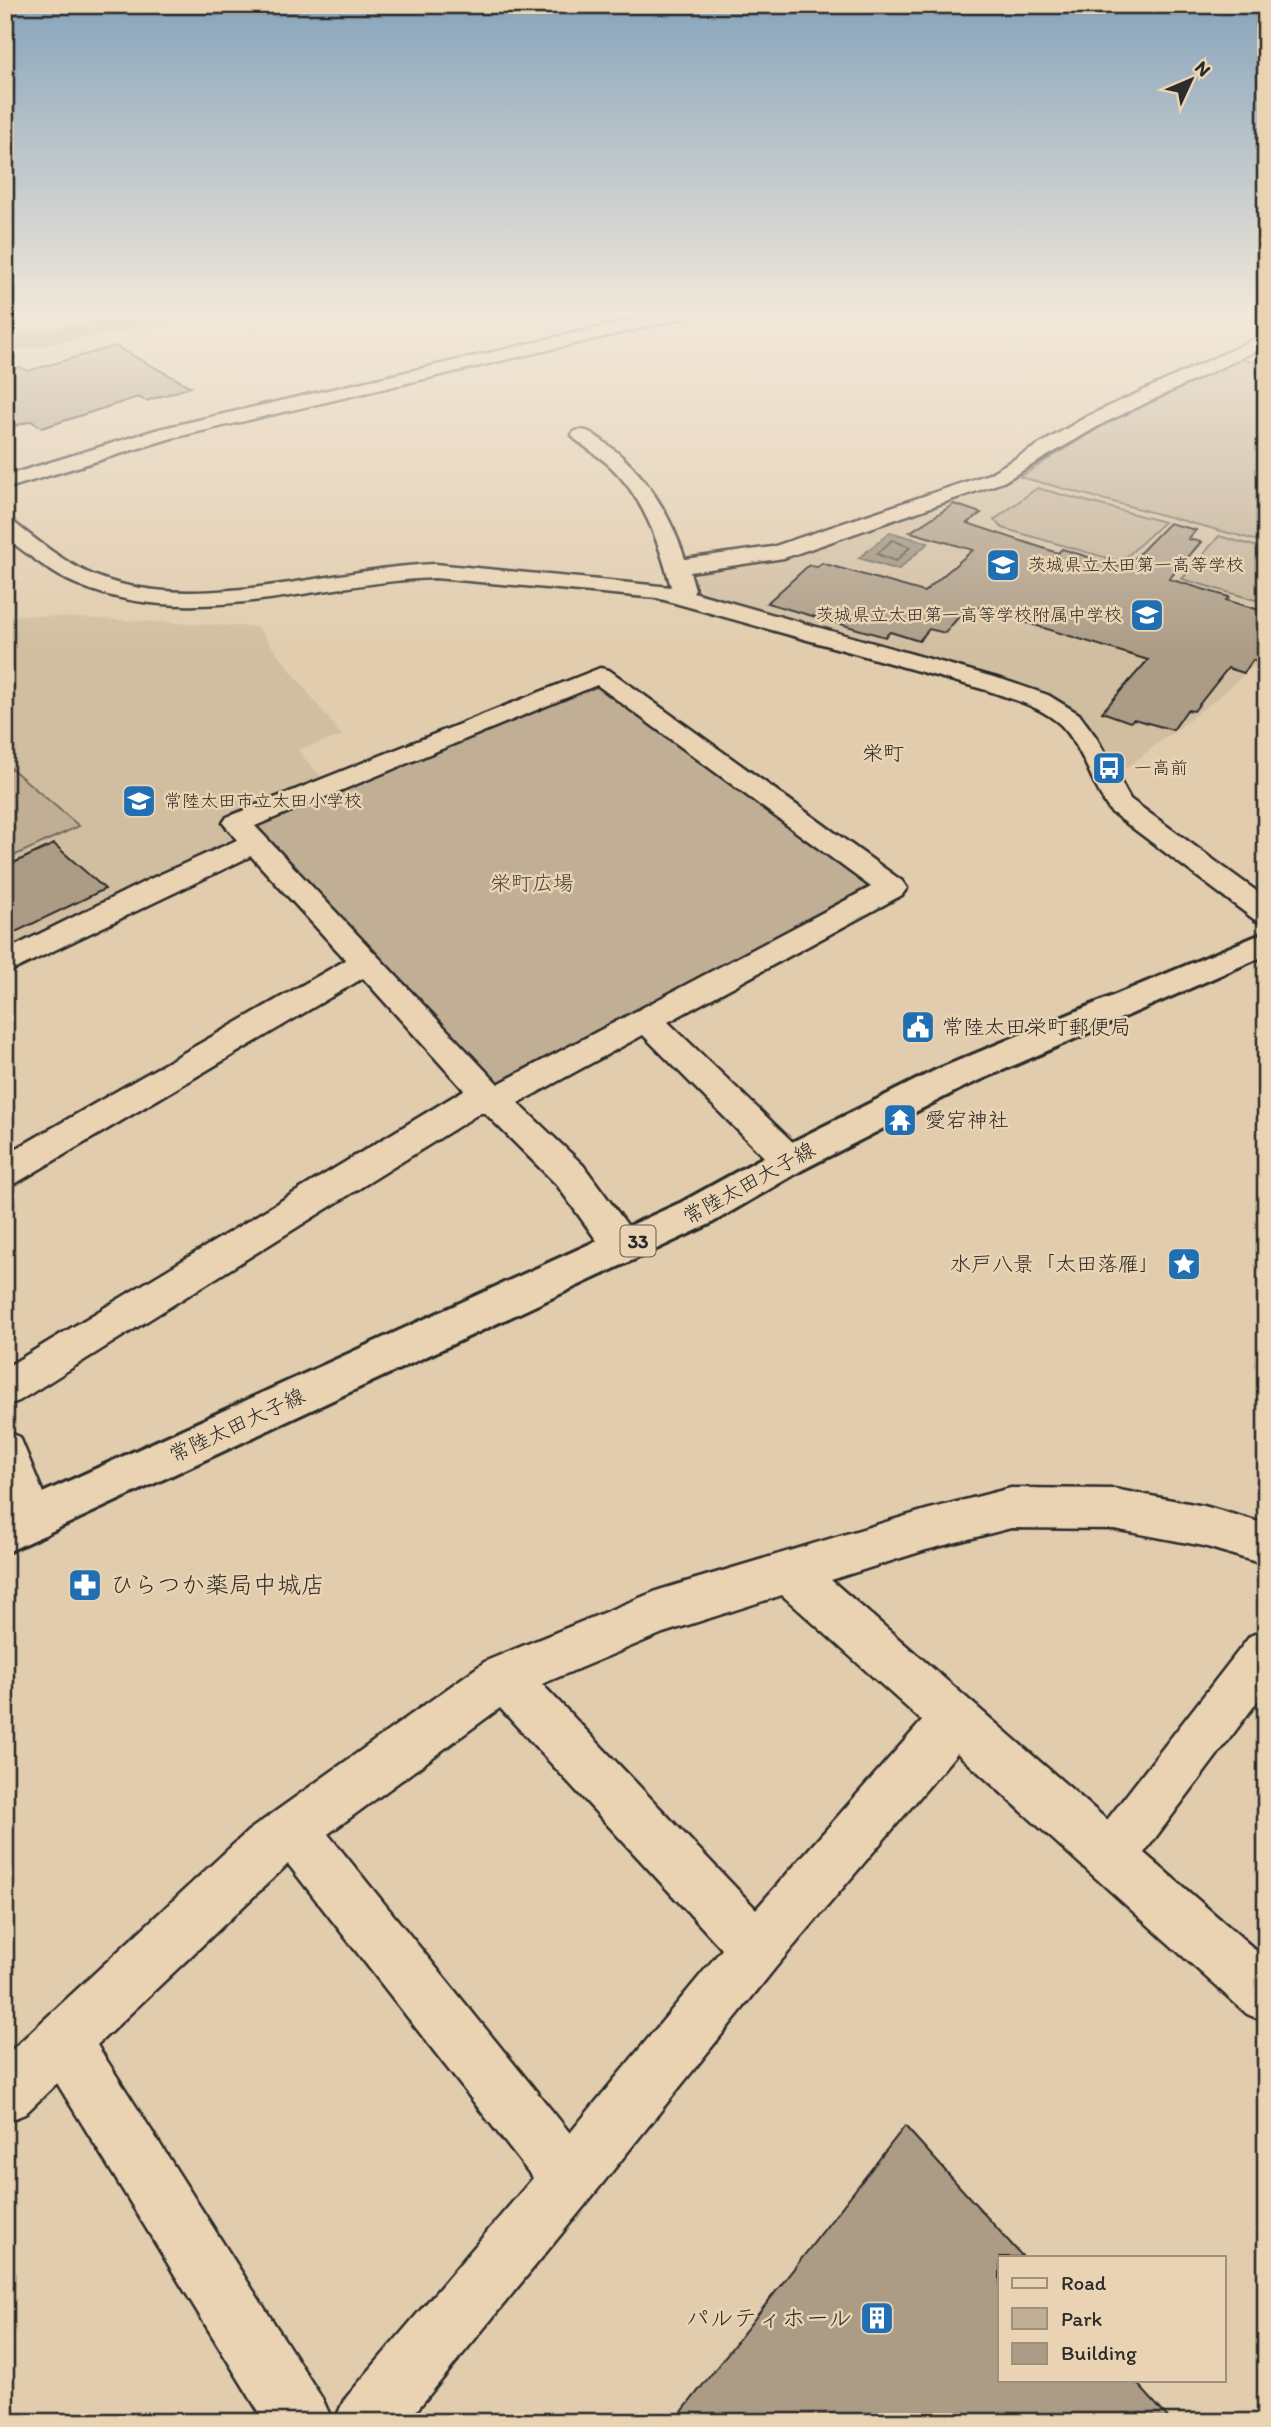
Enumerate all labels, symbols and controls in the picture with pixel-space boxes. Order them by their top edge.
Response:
north arrow [1156,46,1226,116]
text: N [1190,56,1216,81]
school or university icon: 茨城県立太田第一高等学校 [984,546,1022,584]
place label: 茨城県立太田第一高等学校 [1028,554,1244,576]
school or university icon: 茨城県立太田第一高等学校附属中学校 [1128,596,1166,634]
place label: 茨城県立太田第一高等学校附属中学校 [816,604,1122,626]
district label: 栄町 [862,740,904,765]
bus stop icon: 一高前 [1090,749,1128,787]
place label: 一高前 [1134,757,1188,779]
school or university icon: 常陸太田市立太田小学校 [120,782,158,820]
place label: 常陸太田市立太田小学校 [164,790,362,812]
park label: 栄町広場 [490,870,574,895]
public building icon: 常陸太田栄町郵便局 [899,1008,937,1046]
place label: 常陸太田栄町郵便局 [942,1014,1131,1039]
temple icon: 愛宕神社 [881,1101,919,1139]
place label: 愛宕神社 [925,1107,1009,1132]
street label: 常陸太田大子線 [678,1136,819,1229]
road number: 33 [620,1226,656,1256]
place icon: 水戸八景「太田落雁」 [1165,1245,1203,1283]
place label: 水戸八景「太田落雁」 [950,1251,1160,1276]
street label: 常陸太田大子線 [165,1382,309,1467]
pharmacy icon: ひらつか薬局中城店 [66,1566,104,1604]
place label: ひらつか薬局中城店 [110,1570,325,1599]
legend [998,2256,1226,2382]
text: Road [1061,2270,1107,2295]
building icon: パルティホール [858,2299,896,2337]
place label: パルティホール [685,2303,852,2332]
text: Park [1061,2306,1103,2331]
text: Building [1061,2340,1137,2365]

